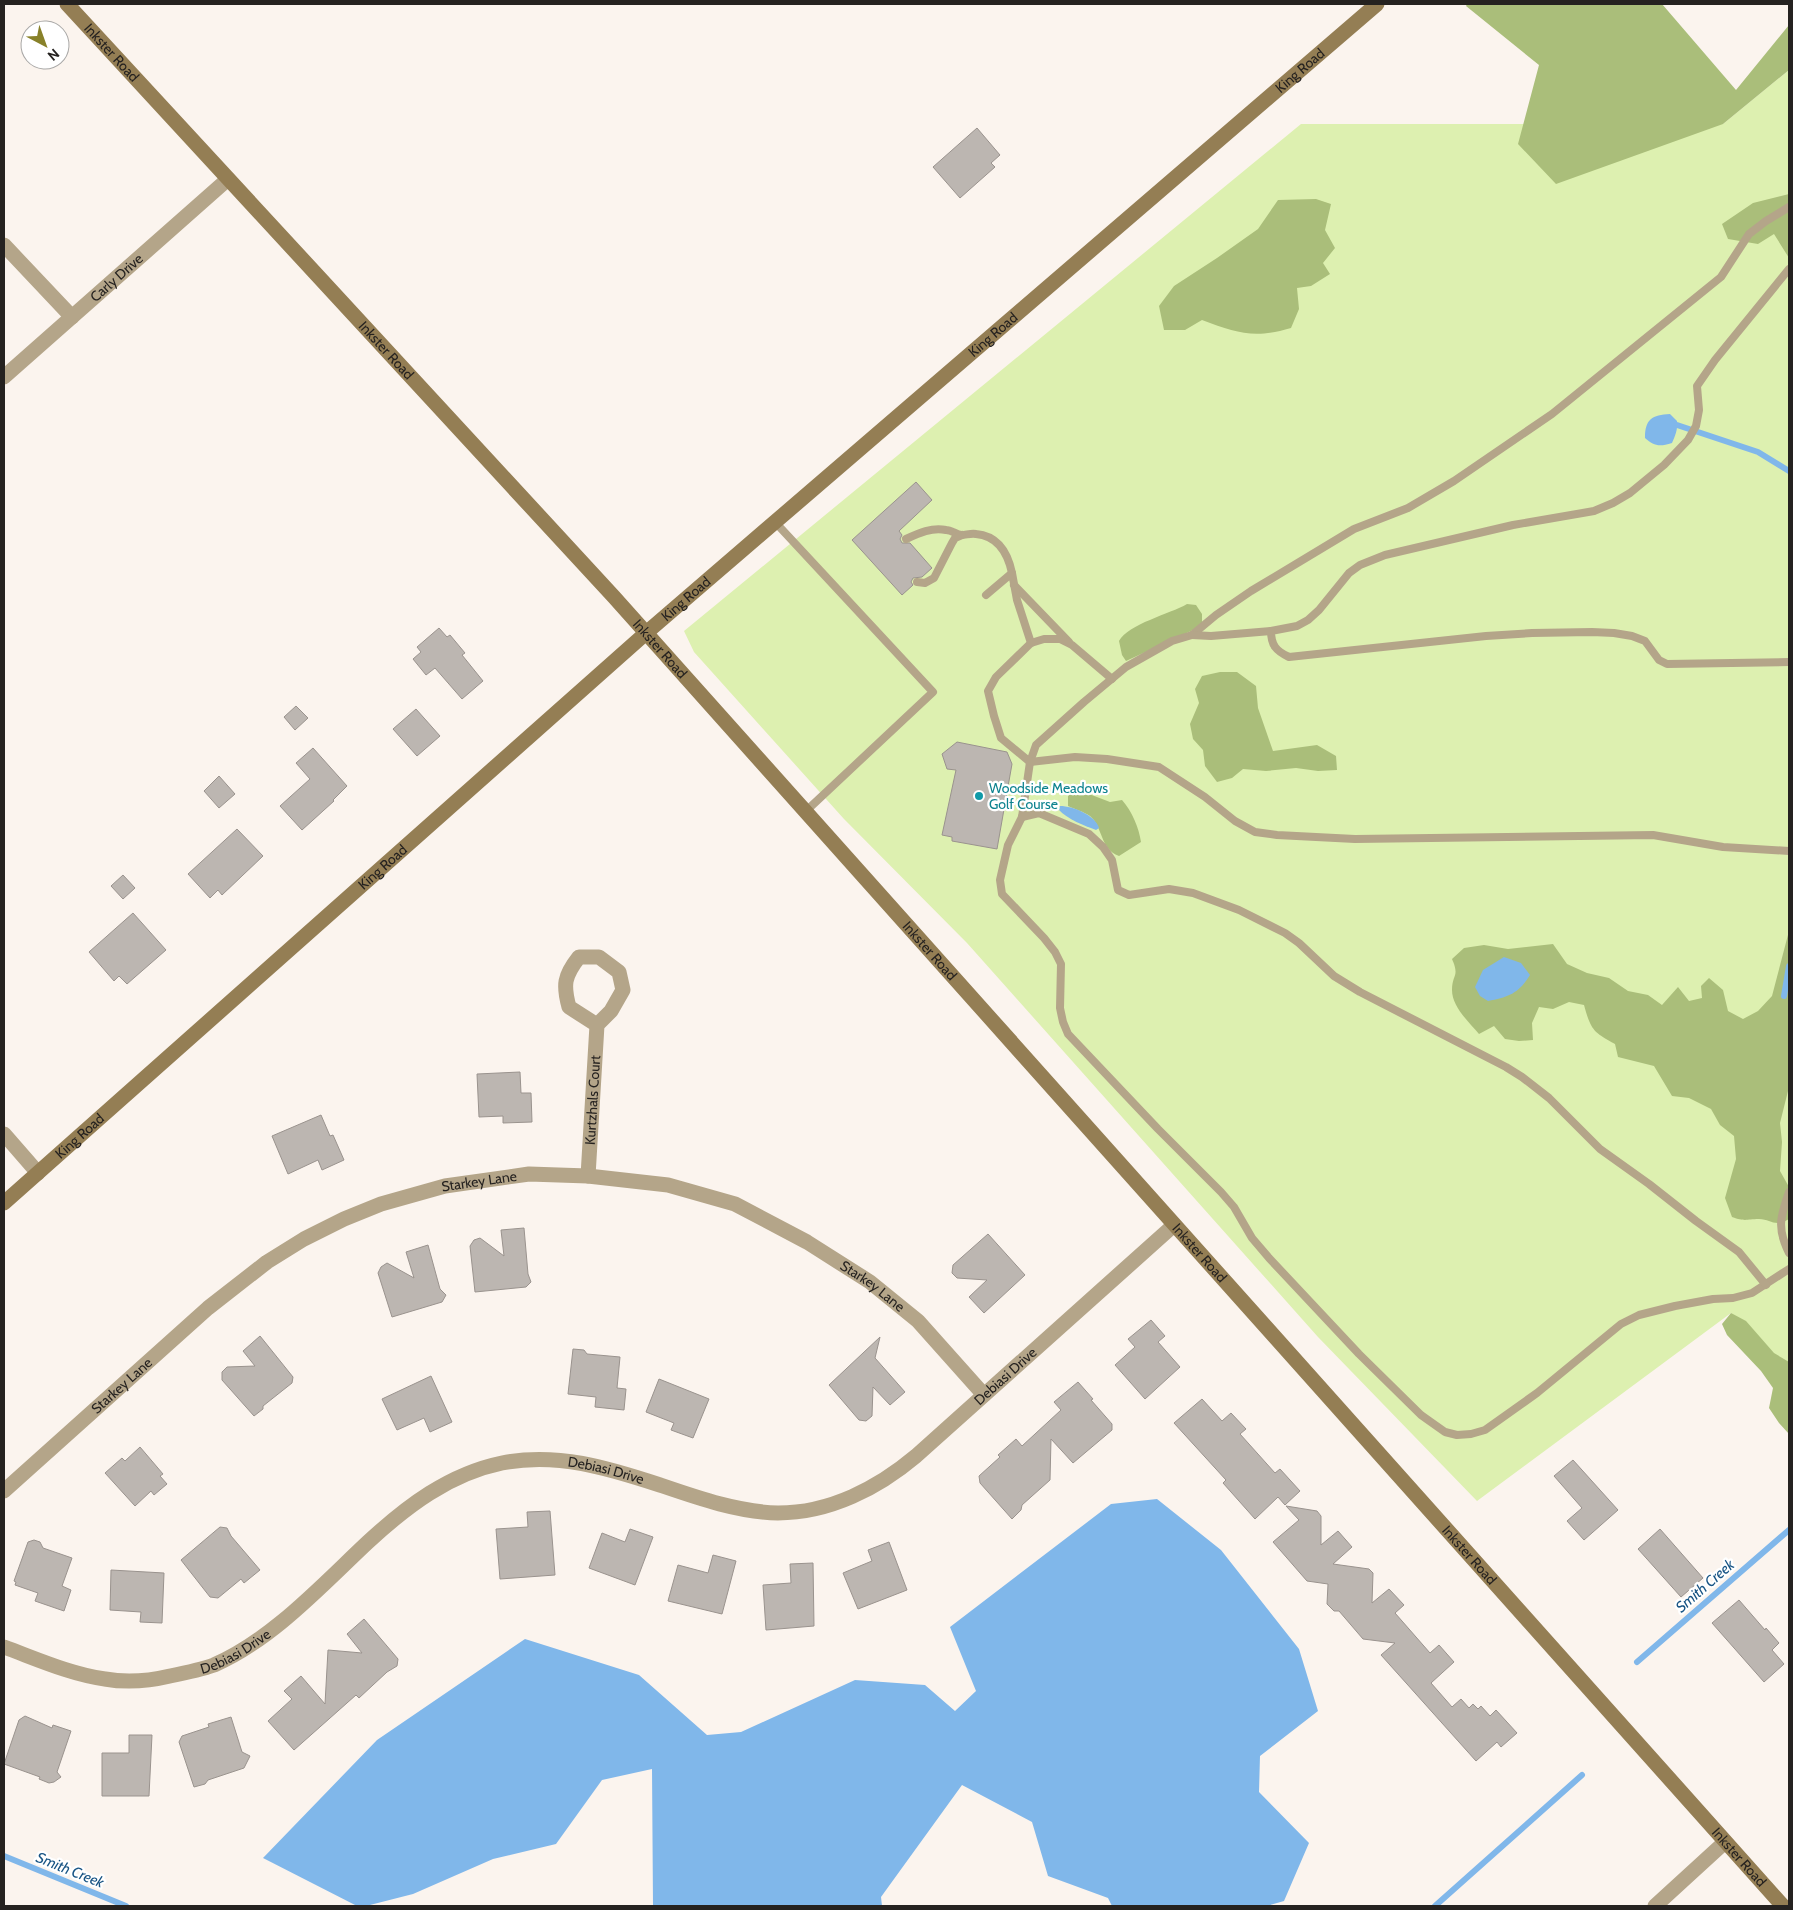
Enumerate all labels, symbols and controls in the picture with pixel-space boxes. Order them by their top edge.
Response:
north arrow [20,20,70,70]
street label: Inkster Road [80,20,143,86]
street label: King Road [1271,44,1328,97]
text: N [44,45,63,65]
street label: Carly Drive [86,249,147,306]
street label: King Road [964,308,1021,361]
street label: Inkster Road [355,317,418,383]
street label: King Road [657,573,714,625]
street label: Inkster Road [629,615,691,682]
place label: Woodside Meadows Golf Course [989,779,1108,813]
marker: Woodside Meadows Golf Course [973,790,985,802]
street label: King Road [354,841,411,894]
street label: Inkster Road [899,917,961,984]
street label: Kurtzhals Court [581,1054,604,1146]
street label: King Road [51,1109,108,1162]
street label: Starkey Lane [440,1167,518,1195]
street label: Inkster Road [1169,1220,1231,1286]
street label: Starkey Lane [837,1256,909,1316]
street label: Debiasi Drive [970,1343,1040,1409]
street label: Starkey Lane [87,1353,156,1418]
street label: Debiasi Drive [567,1452,646,1488]
street label: Inkster Road [1438,1522,1501,1588]
water label: Smith Creek [1672,1555,1738,1616]
street label: Debiasi Drive [198,1625,274,1678]
street label: Inkster Road [1708,1824,1770,1890]
water label: Smith Creek [33,1848,107,1892]

